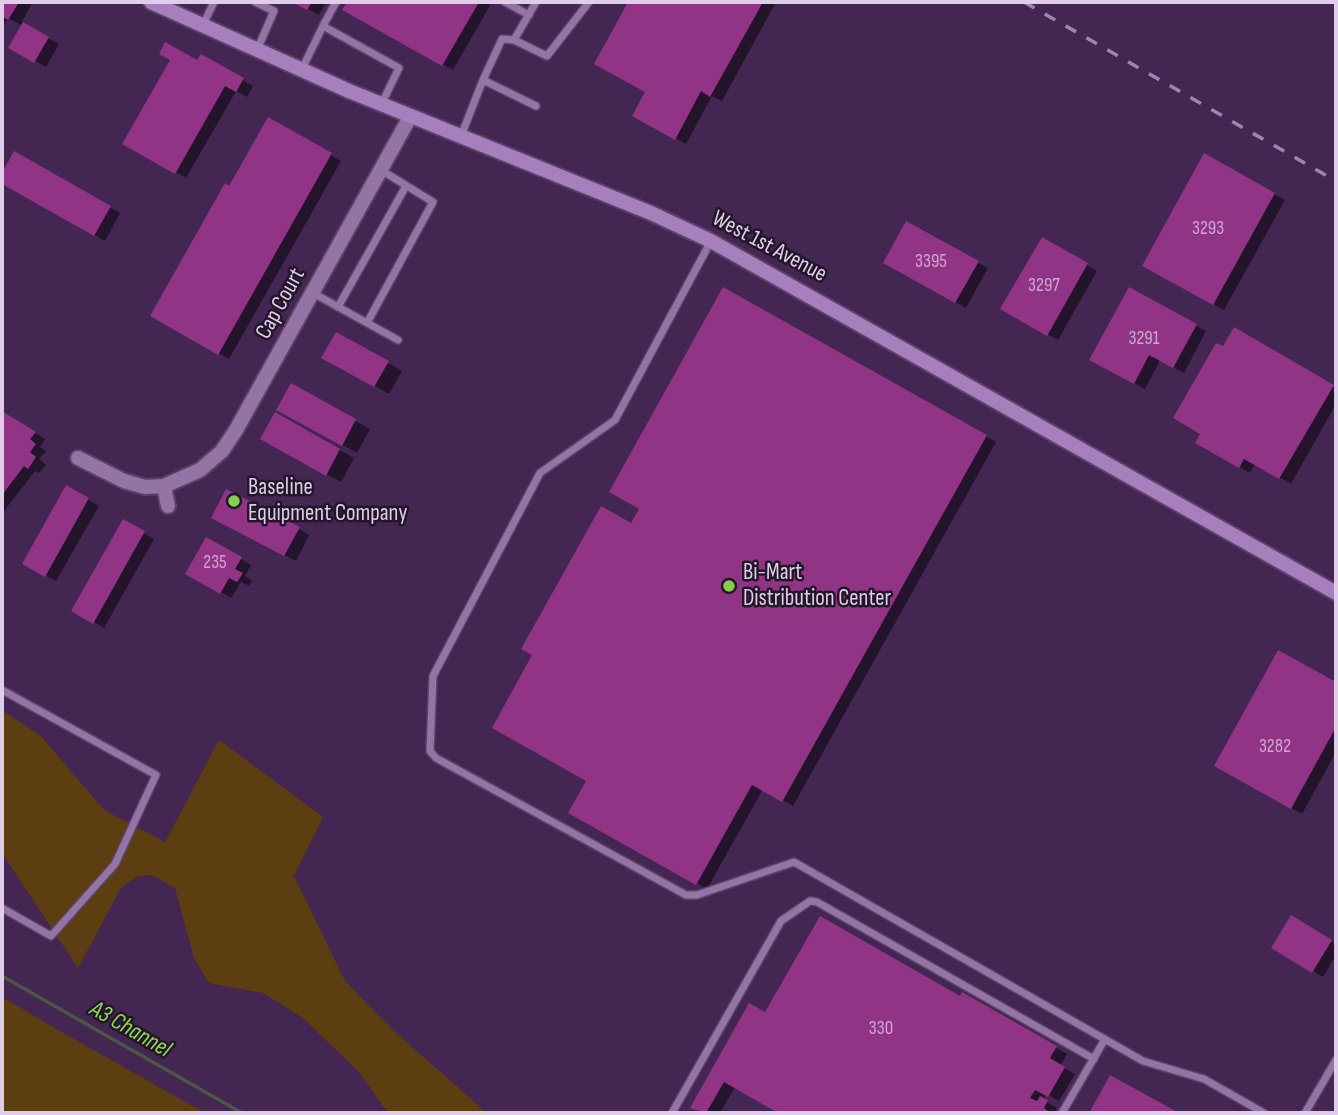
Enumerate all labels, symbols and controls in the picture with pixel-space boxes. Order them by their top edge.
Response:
street label: West 1st Avenue [707,205,831,289]
house number: 3293 [1192,218,1224,240]
house number: 3395 [915,251,947,273]
street label: Cap Court [250,264,312,344]
house number: 3297 [1028,275,1060,297]
house number: 3291 [1129,328,1159,350]
place label: Baseline Equipment Company [248,474,407,528]
marker: Baseline Equipment Company [226,493,242,509]
house number: 235 [203,552,227,574]
place label: Bi-Mart Distribution Center [743,559,891,613]
marker: Bi-Mart Distribution Center [721,578,737,594]
house number: 3282 [1259,736,1291,758]
water label: A3 Channel [84,995,176,1065]
house number: 330 [869,1018,893,1040]

